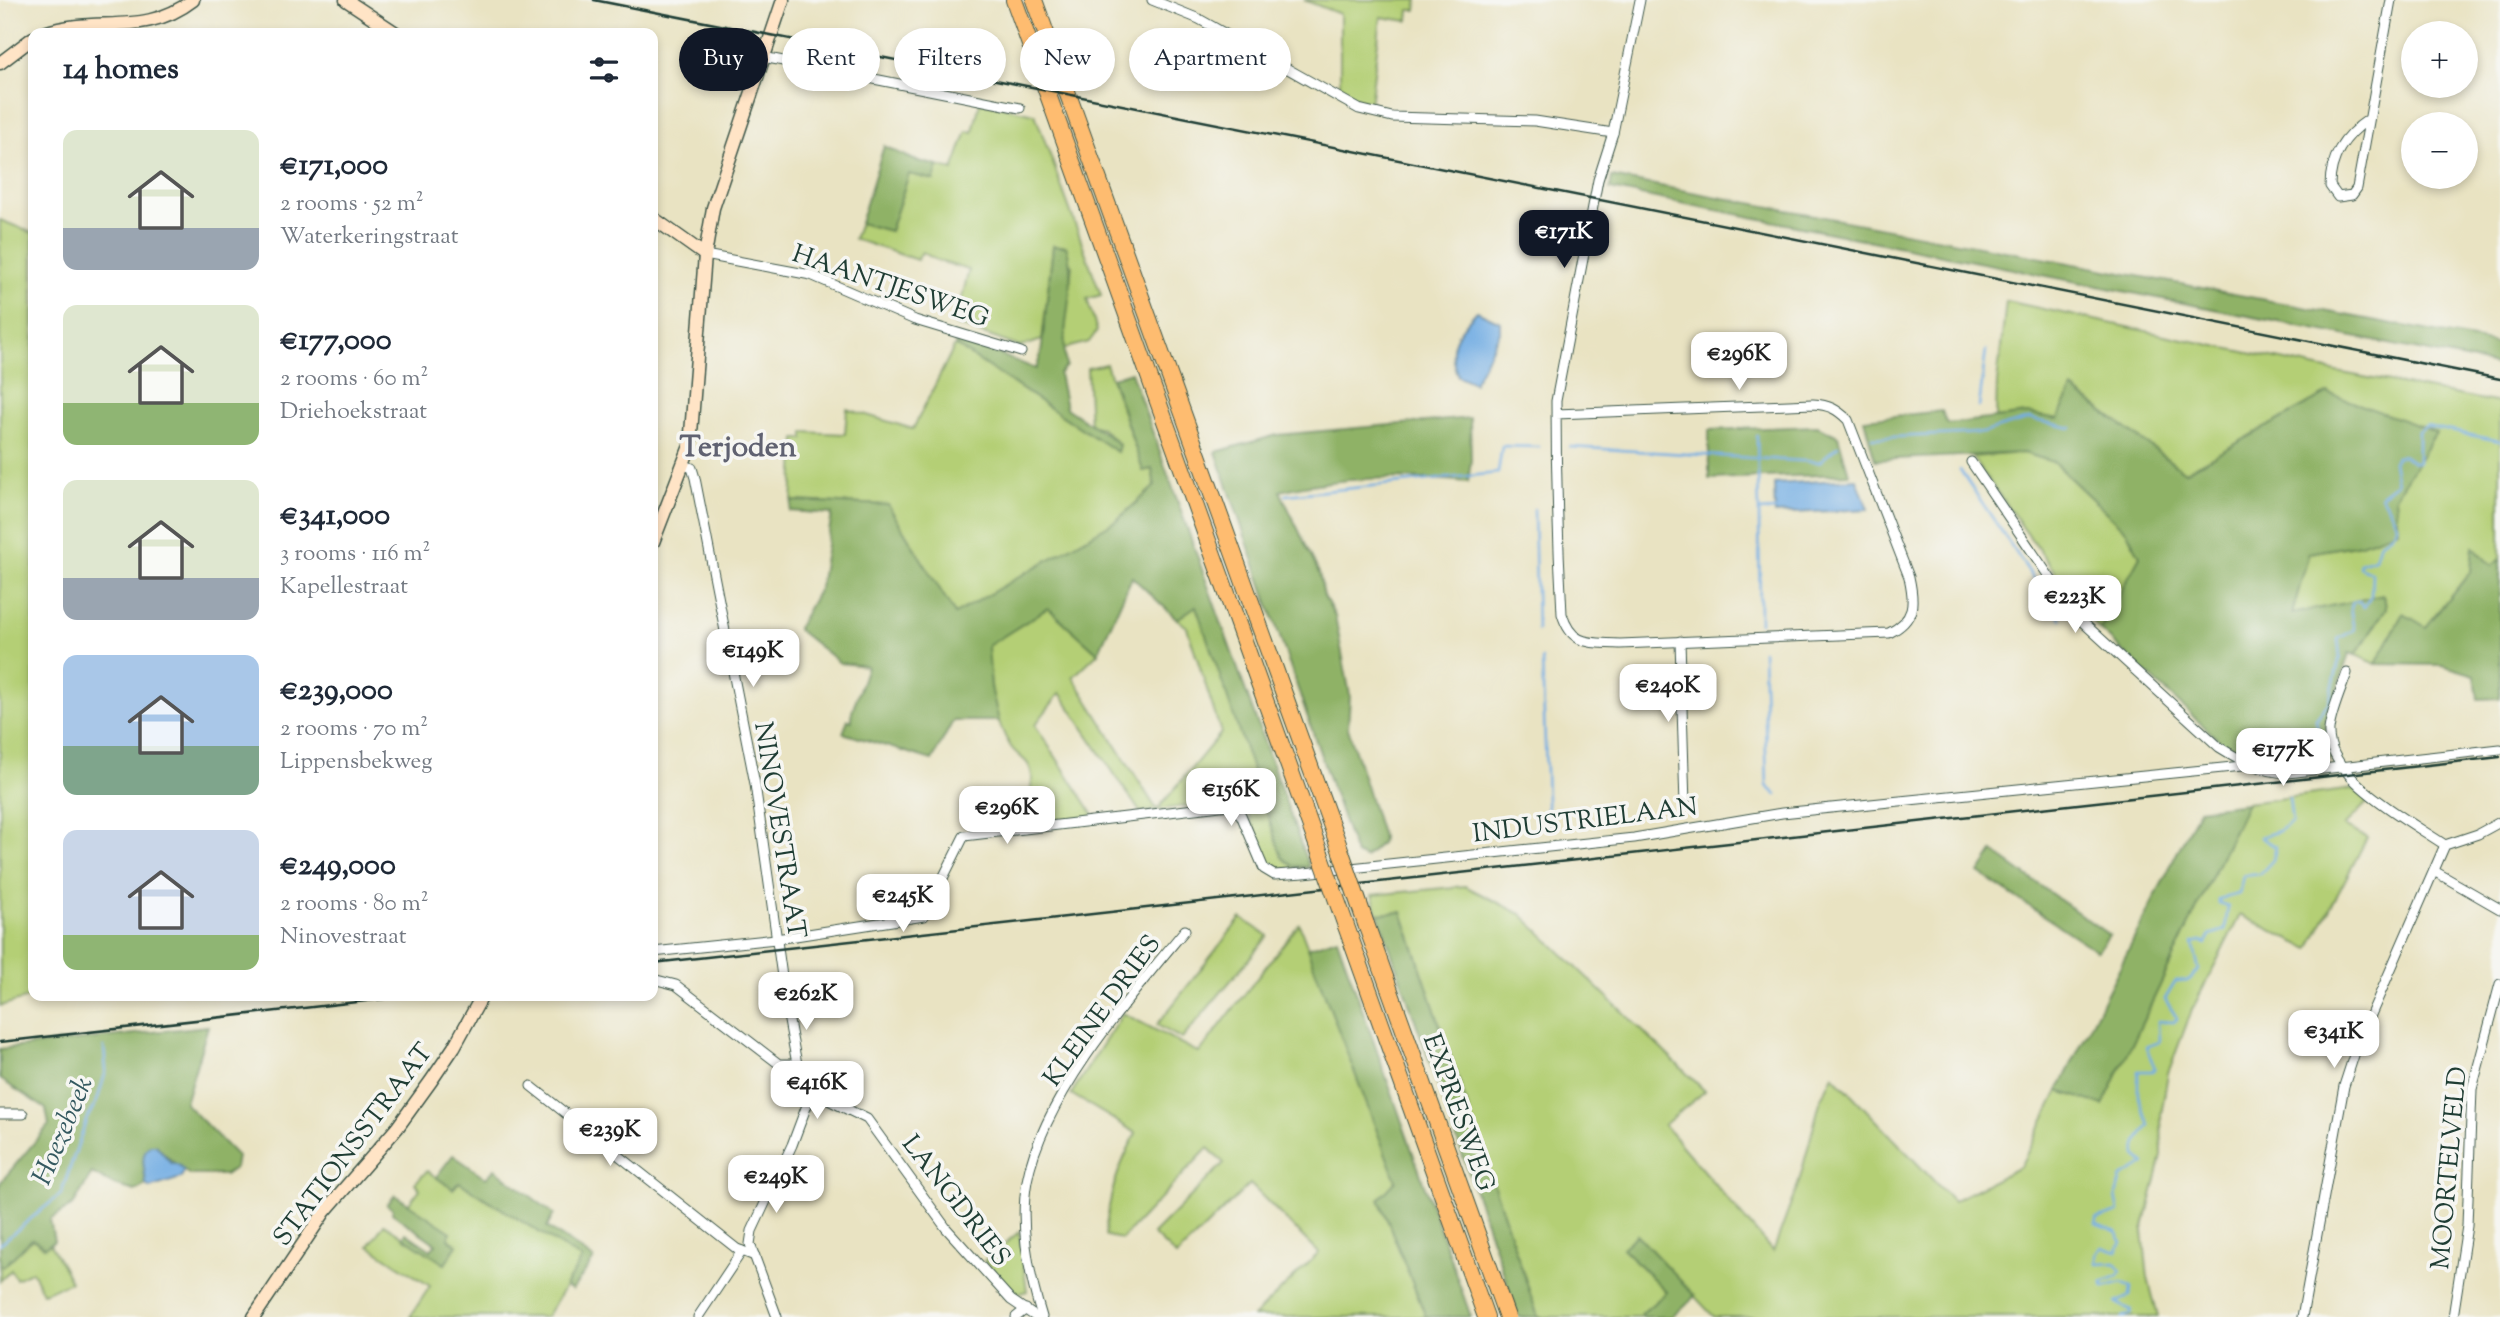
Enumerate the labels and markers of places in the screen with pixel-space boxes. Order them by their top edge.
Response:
pin: €171K [1515,210,1613,270]
pin: €296K [1690,332,1788,392]
pin: €223K [2026,576,2124,635]
pin: €149K [704,630,802,689]
pin: €240K [1619,664,1717,724]
pin: €177K [2234,728,2332,788]
pin: €156K [1182,768,1280,828]
pin: €296K [958,786,1056,846]
pin: €245K [854,874,952,934]
pin: €262K [757,972,855,1032]
pin: €341K [2285,1010,2383,1070]
pin: €416K [768,1062,866,1121]
pin: €239K [561,1108,659,1168]
pin: €249K [727,1156,825,1215]

